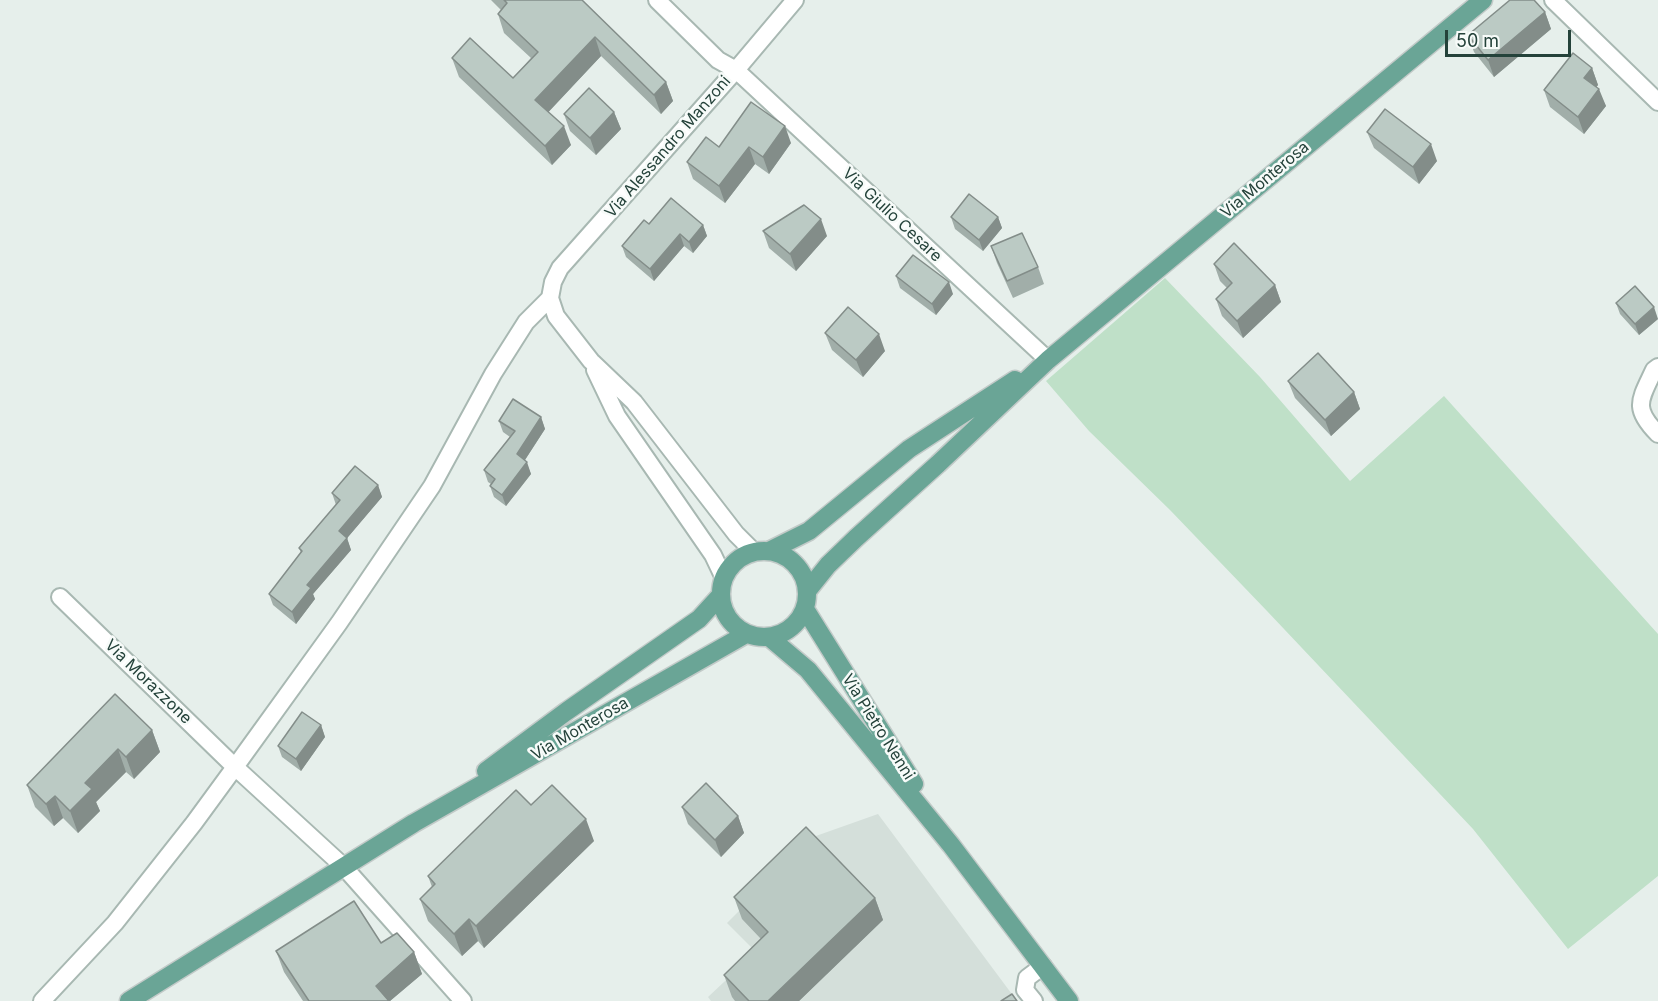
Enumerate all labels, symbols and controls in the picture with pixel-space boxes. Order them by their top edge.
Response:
scale bar [1448,18,1574,56]
text: 50 m [1456,30,1499,51]
street label: Via Alessandro Manzoni [601,72,735,222]
street label: Via Monterosa [1217,138,1313,222]
street label: Via Giulio Cesare [838,164,946,266]
street label: Via Morazzone [101,636,195,728]
street label: Via Pietro Nenni [838,671,918,783]
street label: Via Monterosa [528,693,632,765]

